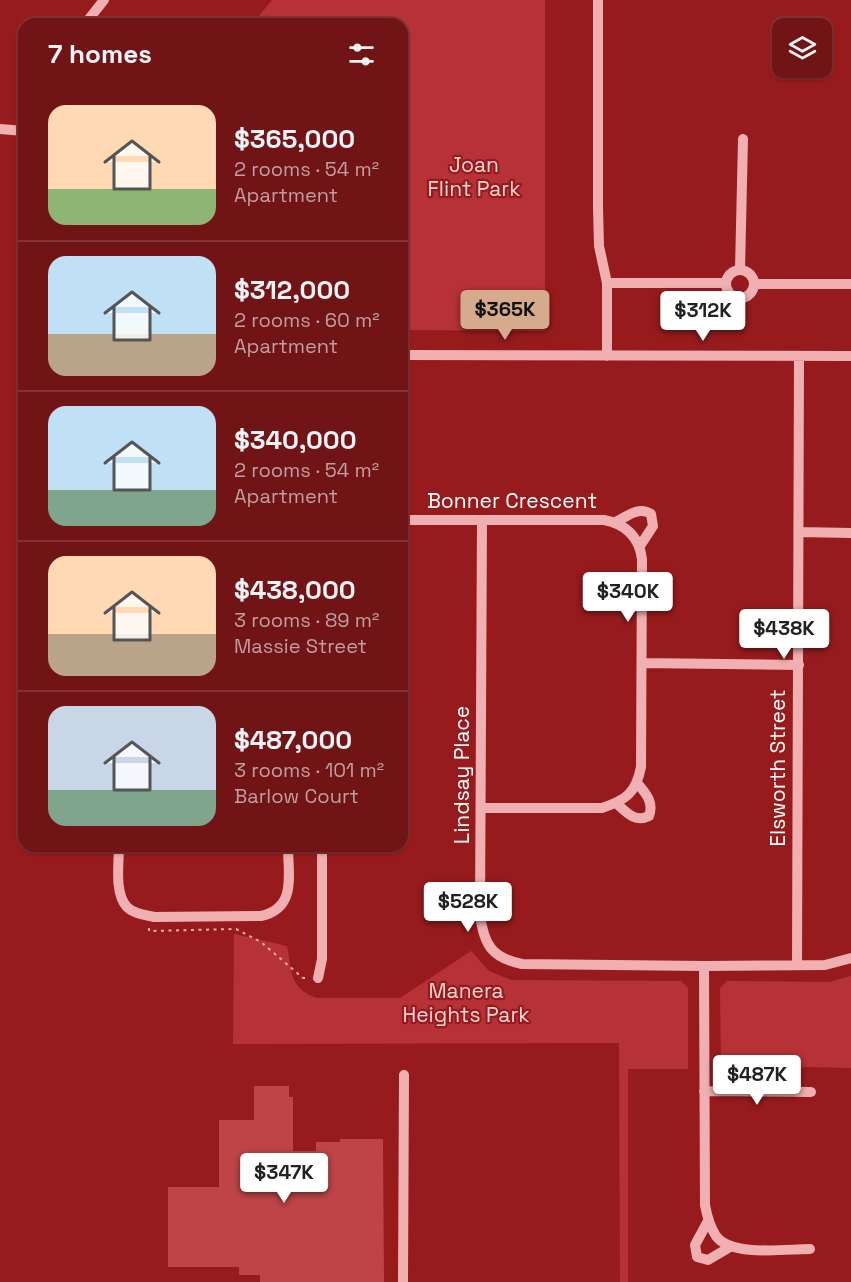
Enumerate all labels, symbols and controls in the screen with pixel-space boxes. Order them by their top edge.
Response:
map controls [772,18,832,78]
button: layers [772,18,832,78]
text: 7 homes [48,37,152,71]
icon: filters [345,38,378,71]
text: $365,000 [234,122,355,156]
icon: home [96,129,168,201]
park label: Joan Flint Park [428,151,520,202]
text: 2 rooms · 54 m² [234,156,379,182]
text: Apartment [234,182,338,208]
text: $312,000 [234,273,350,307]
icon: home [96,280,168,352]
pin: $365K [463,290,547,341]
pin: $312K [661,291,745,342]
text: $365K [474,296,536,322]
text: $312K [674,297,732,323]
text: 2 rooms · 60 m² [234,307,380,333]
text: Apartment [234,333,338,359]
text: $340,000 [234,423,357,457]
icon: home [96,430,168,502]
text: 2 rooms · 54 m² [234,457,379,483]
text: Apartment [234,483,338,509]
street label: Bonner Crescent [427,487,597,514]
pin: $340K [586,572,670,623]
text: $438,000 [234,573,356,607]
text: $340K [597,578,659,604]
icon: home [96,580,168,652]
text: 3 rooms · 89 m² [234,607,379,633]
pin: $438K [742,609,826,660]
text: $438K [753,615,815,641]
text: Massie Street [234,633,367,659]
street label: Elsworth Street [764,689,791,847]
street label: Lindsay Place [448,706,475,844]
text: $487,000 [234,723,352,757]
icon: home [96,730,168,802]
text: 3 rooms · 101 m² [234,757,384,783]
text: Barlow Court [234,783,359,809]
pin: $528K [426,882,510,933]
text: $528K [438,888,498,914]
park label: Manera Heights Park [402,977,530,1028]
pin: $487K [715,1055,799,1106]
text: $487K [727,1061,787,1087]
pin: $347K [242,1153,326,1204]
text: $347K [254,1159,314,1185]

